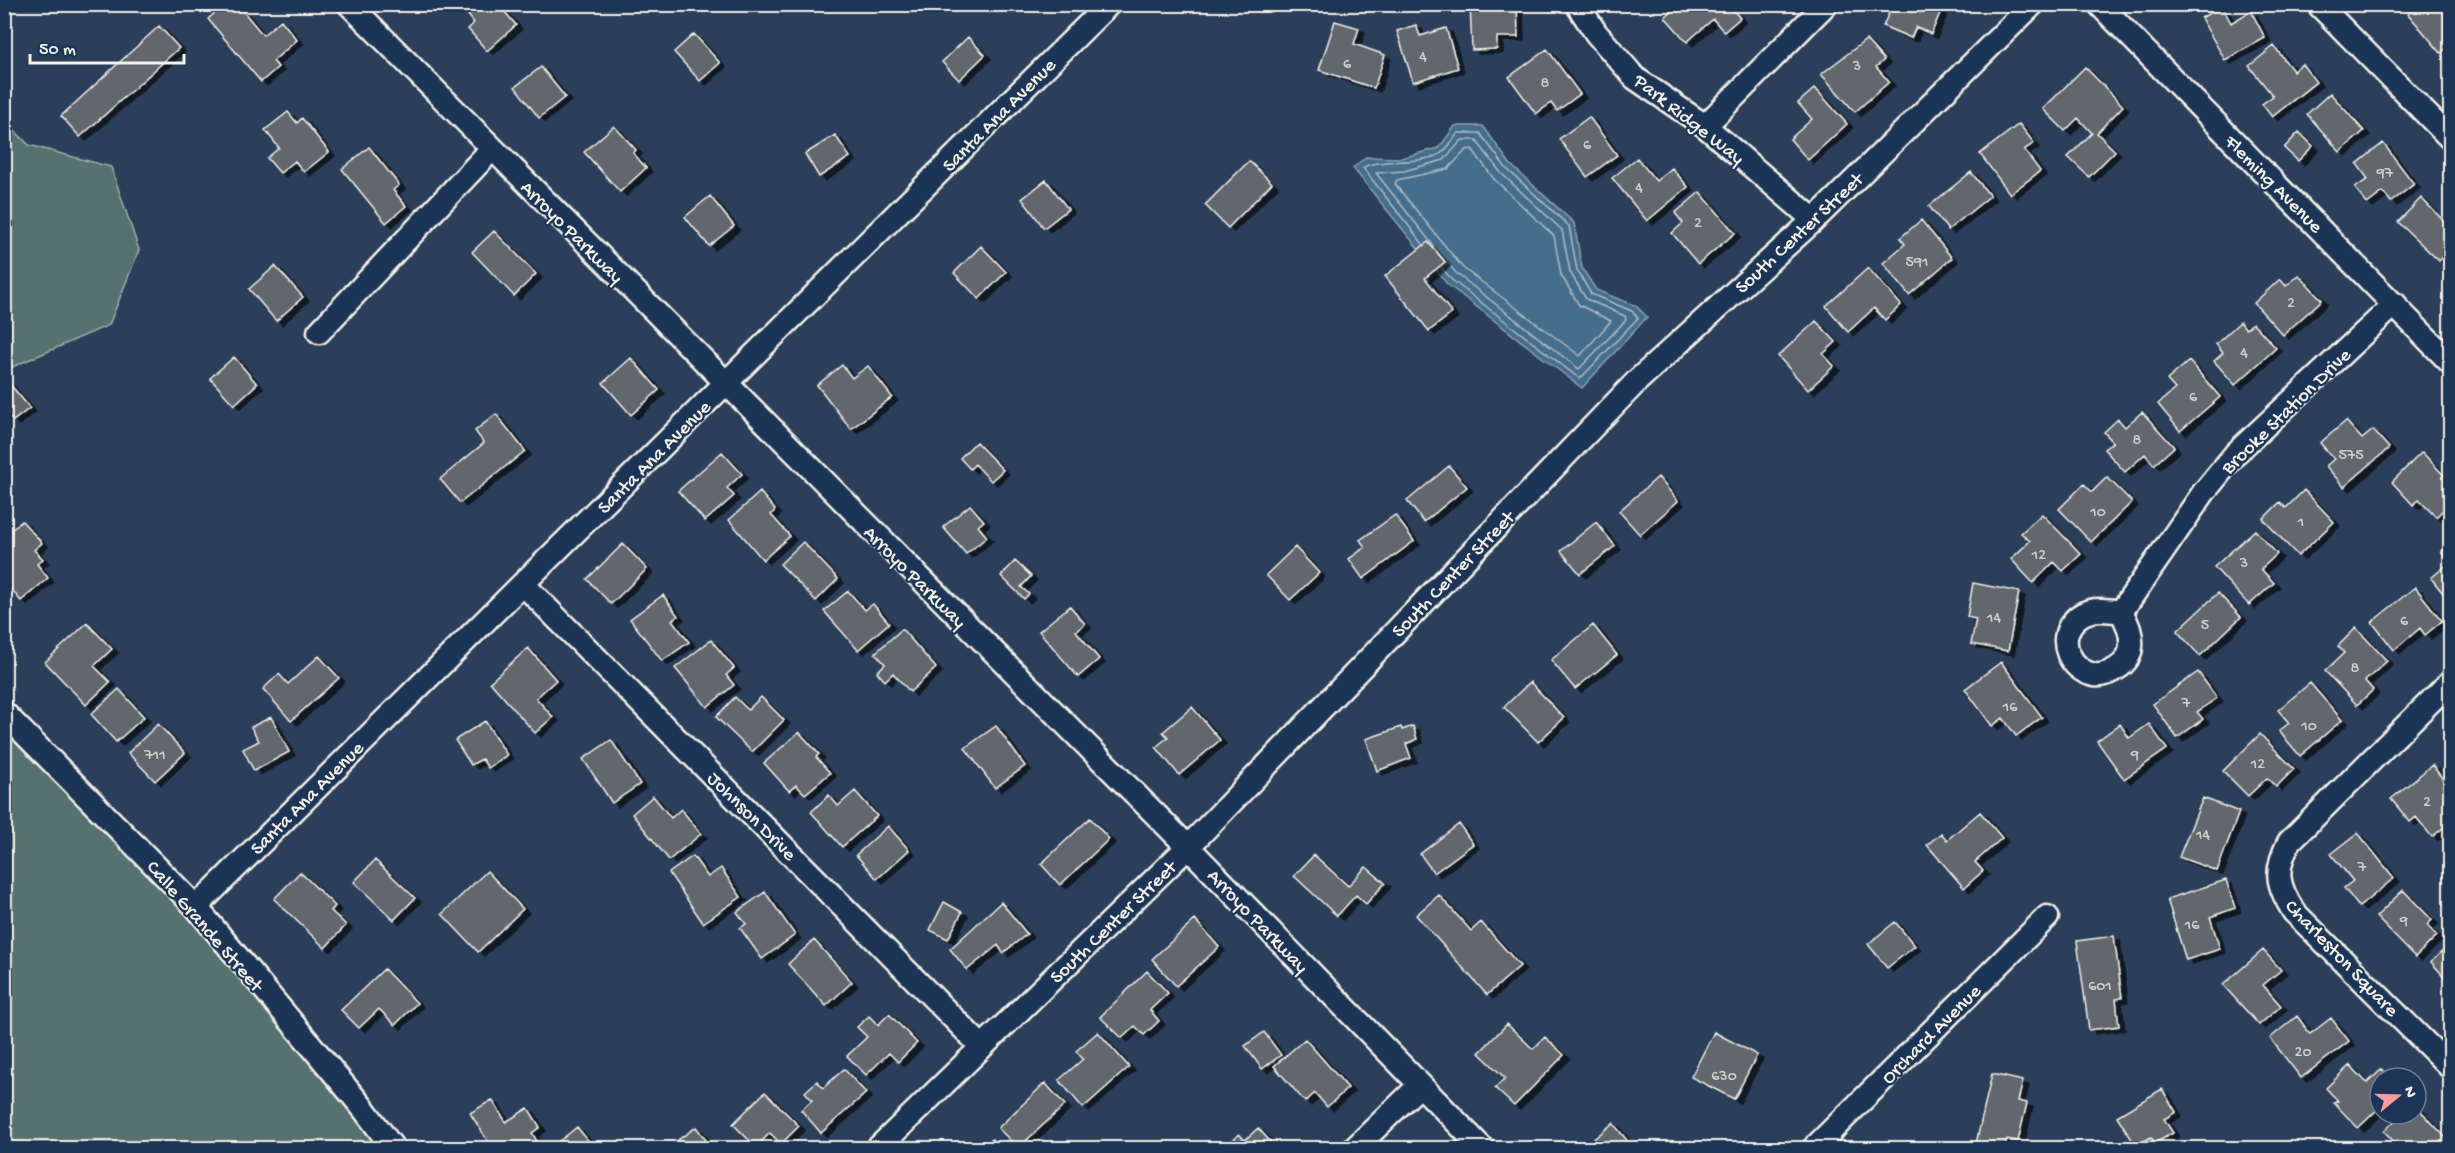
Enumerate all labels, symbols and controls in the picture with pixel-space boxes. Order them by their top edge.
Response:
scale bar [30,27,184,65]
text: 50 m [39,40,76,61]
house number: 4 [1419,49,1427,68]
street label: Santa Ana Avenue [939,54,1063,178]
house number: 6 [1343,56,1352,75]
house number: 3 [1852,58,1861,77]
street label: Park Ridge Way [1627,70,1748,171]
house number: 8 [1541,75,1550,94]
street label: Fleming Avenue [2218,131,2327,240]
house number: 6 [1583,137,1592,156]
house number: 97 [2376,165,2394,184]
street label: South Center Street [1731,168,1871,300]
street label: Arroyo Parkway [514,177,627,290]
house number: 4 [1635,180,1643,199]
house number: 2 [1694,215,1702,234]
house number: 591 [1906,254,1928,273]
house number: 2 [2287,295,2295,314]
street label: Brooke Station Drive [2217,344,2358,481]
house number: 4 [2240,345,2248,364]
house number: 6 [2189,389,2198,408]
street label: Santa Ana Avenue [594,396,718,520]
house number: 8 [2133,432,2142,451]
house number: 575 [2338,447,2364,466]
house number: 10 [2089,504,2106,523]
street label: South Center Street [1388,506,1522,643]
house number: 1 [2297,514,2304,533]
street label: Arroyo Parkway [857,522,970,635]
house number: 12 [2031,547,2046,566]
house number: 3 [2239,555,2248,574]
house number: 14 [1986,610,2001,629]
house number: 6 [2400,613,2409,632]
house number: 5 [2201,617,2209,636]
house number: 8 [2351,660,2360,679]
house number: 7 [2181,695,2191,714]
house number: 16 [2002,699,2018,718]
house number: 10 [2300,718,2317,737]
street label: Santa Ana Avenue [247,737,371,861]
house number: 711 [143,747,166,766]
house number: 9 [2130,747,2139,766]
house number: 12 [2250,756,2265,775]
street label: Johnson Drive [701,768,800,867]
house number: 2 [2423,794,2431,813]
house number: 14 [2195,827,2210,846]
street label: South Center Street [1046,856,1184,990]
street label: Calle Grande Street [140,857,268,999]
house number: 7 [2357,859,2367,878]
street label: Arroyo Parkway [1201,866,1312,979]
street label: Charleston Square [2279,896,2403,1023]
house number: 9 [2399,913,2408,932]
house number: 16 [2184,917,2200,936]
house number: 601 [2088,978,2112,997]
street label: Orchard Avenue [1878,980,1988,1090]
house number: 20 [2295,1044,2311,1063]
north arrow [2368,1066,2428,1126]
house number: 630 [1711,1068,1737,1087]
text: N [2398,1084,2420,1101]

